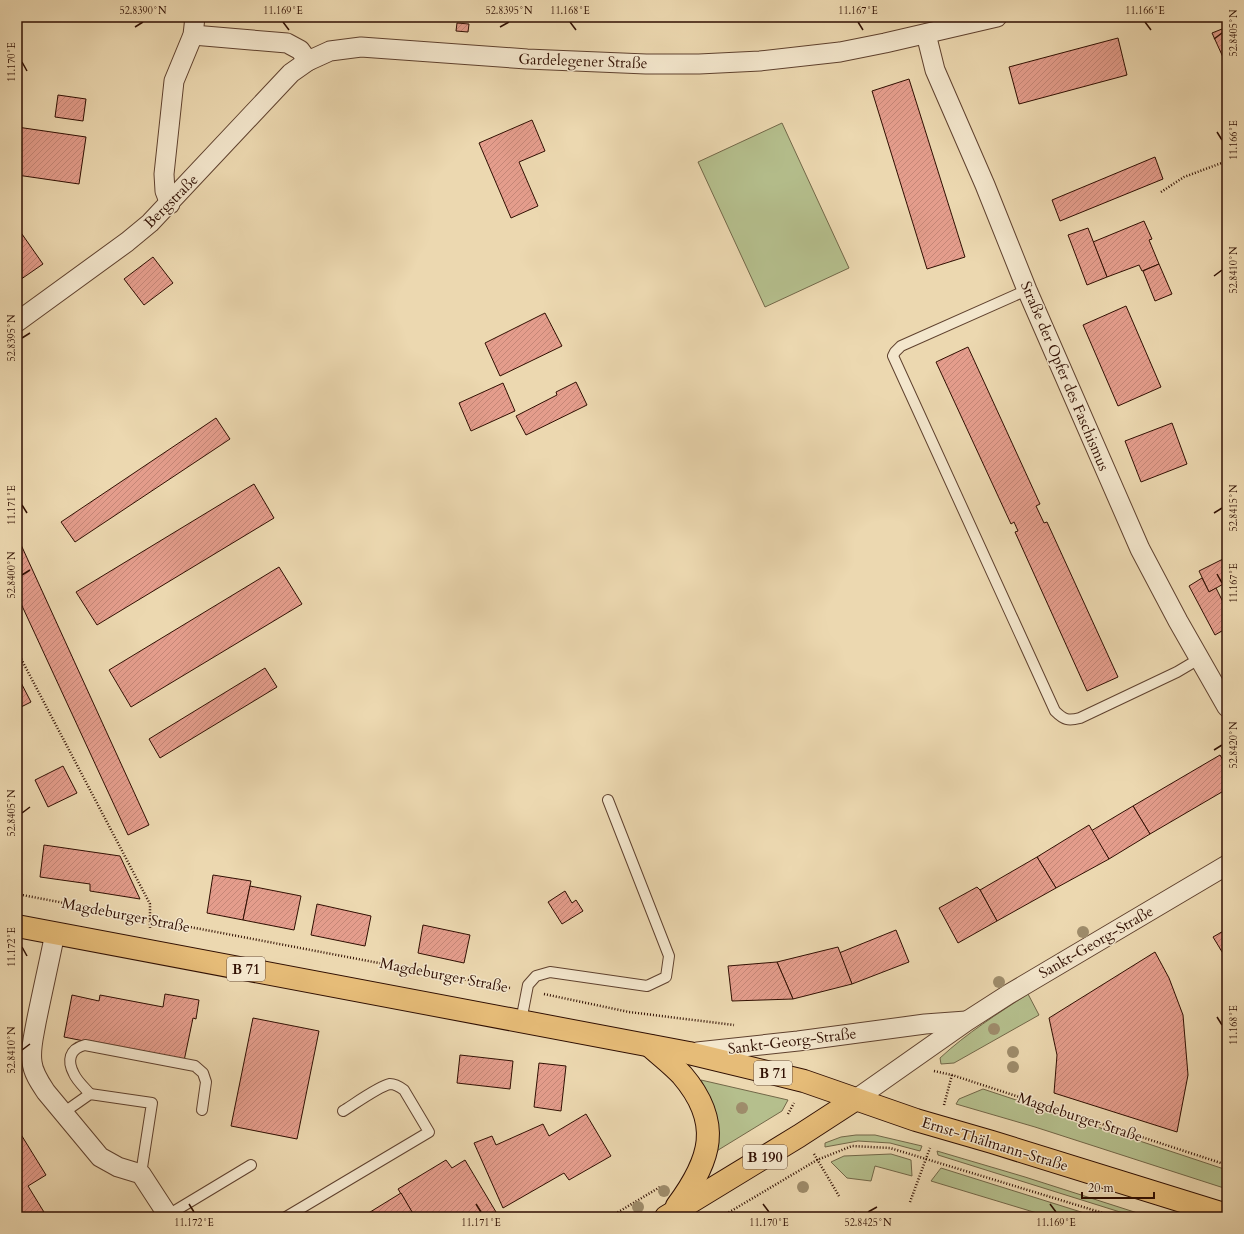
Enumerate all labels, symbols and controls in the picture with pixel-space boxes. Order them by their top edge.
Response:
text: 52.8390°N [120,4,167,18]
text: 11.169°E [263,4,303,18]
text: 52.8395°N [486,4,533,18]
text: 11.168°E [550,4,590,18]
text: 11.167°E [838,4,878,18]
text: 11.166°E [1125,4,1165,18]
text: 52.8405°N [1227,9,1241,56]
text: 11.170°E [5,42,19,82]
street label: Gardelegener Straße [518,49,648,73]
text: 11.166°E [1227,120,1241,160]
street label: Bergstraße [140,170,202,232]
text: 52.8410°N [1227,246,1241,293]
street label: Straße der Opfer des Faschismus [1016,278,1114,474]
text: 52.8395°N [5,314,19,361]
text: 52.8415°N [1227,484,1241,531]
text: 11.171°E [5,485,19,525]
text: 52.8400°N [5,551,19,598]
text: 11.167°E [1227,563,1241,603]
text: 52.8420°N [1227,721,1241,768]
text: 52.8405°N [5,789,19,836]
street label: Magdeburger Straße [60,893,192,937]
street label: Sankt-Georg-Straße [1035,901,1157,983]
text: 11.172°E [5,927,19,967]
street label: Magdeburger Straße [378,953,510,997]
road number: B 71 [227,957,265,981]
text: 11.168°E [1227,1005,1241,1045]
street label: Sankt-Georg-Straße [727,1023,858,1059]
text: 52.8410°N [5,1026,19,1073]
road number: B 71 [754,1061,792,1085]
street label: Magdeburger Straße [1015,1087,1145,1147]
street label: Ernst-Thälmann-Straße [919,1112,1071,1176]
road number: B 190 [743,1145,787,1169]
scale bar [1082,1174,1154,1200]
text: 20 m [1088,1180,1115,1196]
text: 11.172°E [174,1216,214,1230]
text: 11.171°E [461,1216,501,1230]
text: 11.170°E [749,1216,789,1230]
text: 52.8425°N [845,1216,892,1230]
text: 11.169°E [1036,1216,1076,1230]

